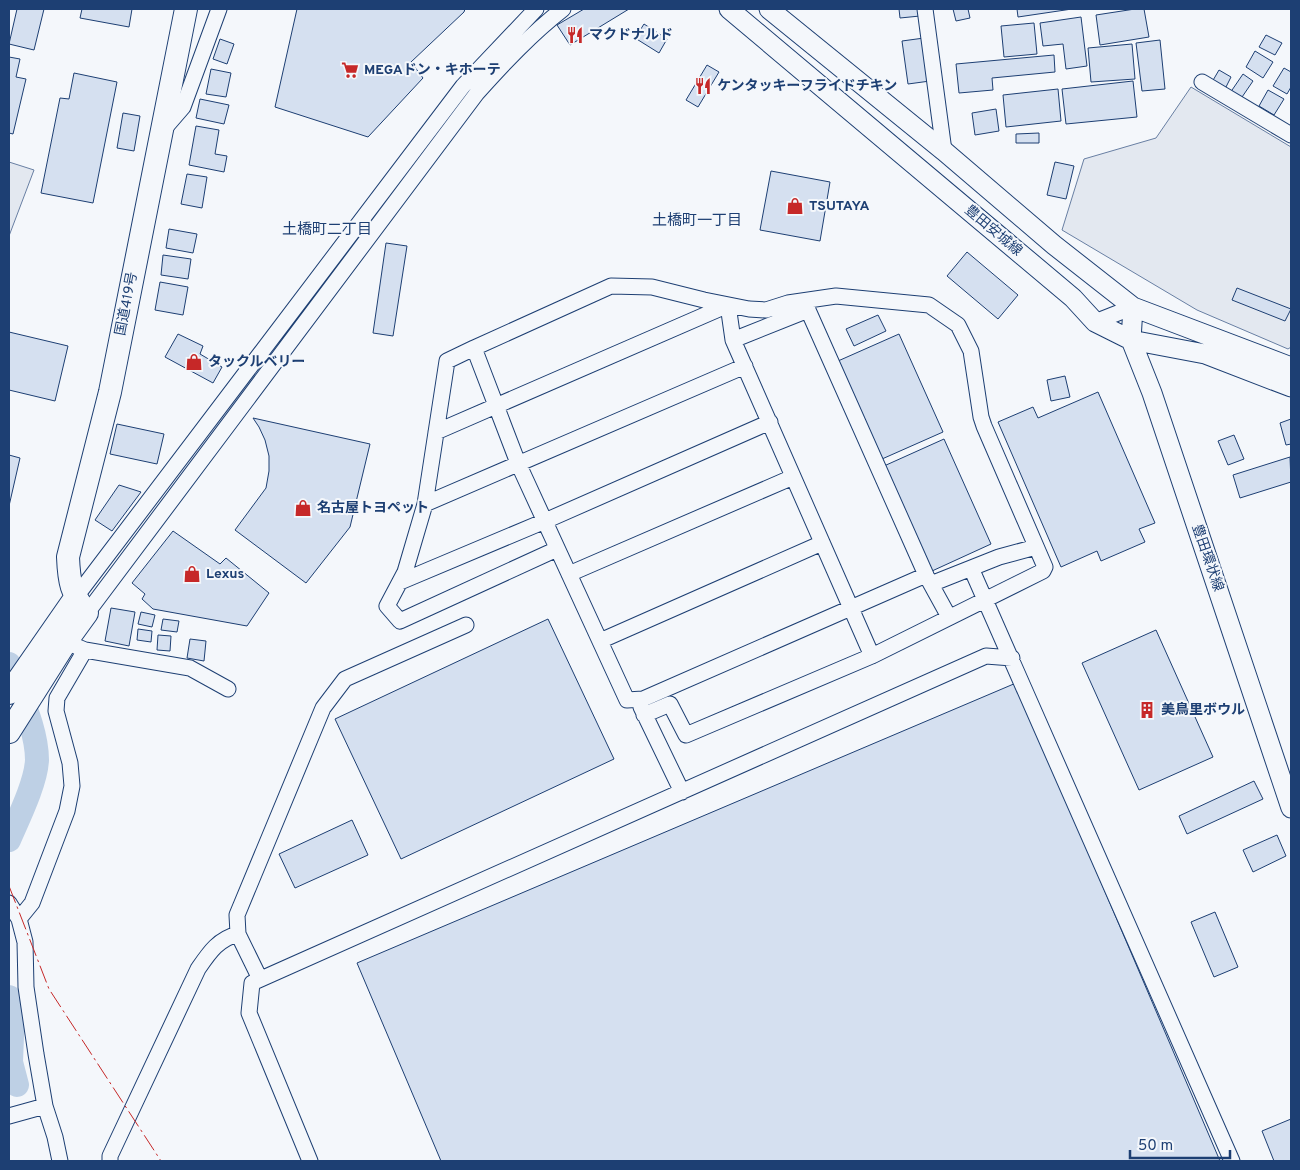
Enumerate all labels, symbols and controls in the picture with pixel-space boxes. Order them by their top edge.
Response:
restaurant icon: マクドナルド [565,25,585,45]
place label: マクドナルド [589,27,673,44]
supermarket icon: MEGAドン・キホーテ [340,60,360,80]
place label: MEGAドン・キホーテ [364,62,501,79]
restaurant icon: ケンタッキーフライドチキン [693,76,713,96]
place label: ケンタッキーフライドチキン [717,78,897,95]
shop icon: TSUTAYA [785,196,805,216]
place label: TSUTAYA [809,198,870,215]
street label: 豊田安城線 [961,202,1025,260]
district label: 土橋町一丁目 [652,212,742,231]
district label: 土橋町二丁目 [282,221,372,240]
street label: 国道419号 [113,271,141,337]
shop icon: タックルベリー [184,352,204,372]
place label: タックルベリー [208,354,306,371]
shop icon: 名古屋トヨペット [293,498,313,518]
place label: 名古屋トヨペット [317,500,429,517]
street label: 豊田環状線 [1188,522,1227,594]
shop icon: Lexus [182,564,202,584]
place label: Lexus [206,566,245,583]
building icon: 美鳥里ボウル [1137,700,1157,720]
place label: 美鳥里ボウル [1161,701,1245,719]
scale bar [1130,1128,1230,1160]
text: 50 m [1138,1137,1173,1156]

